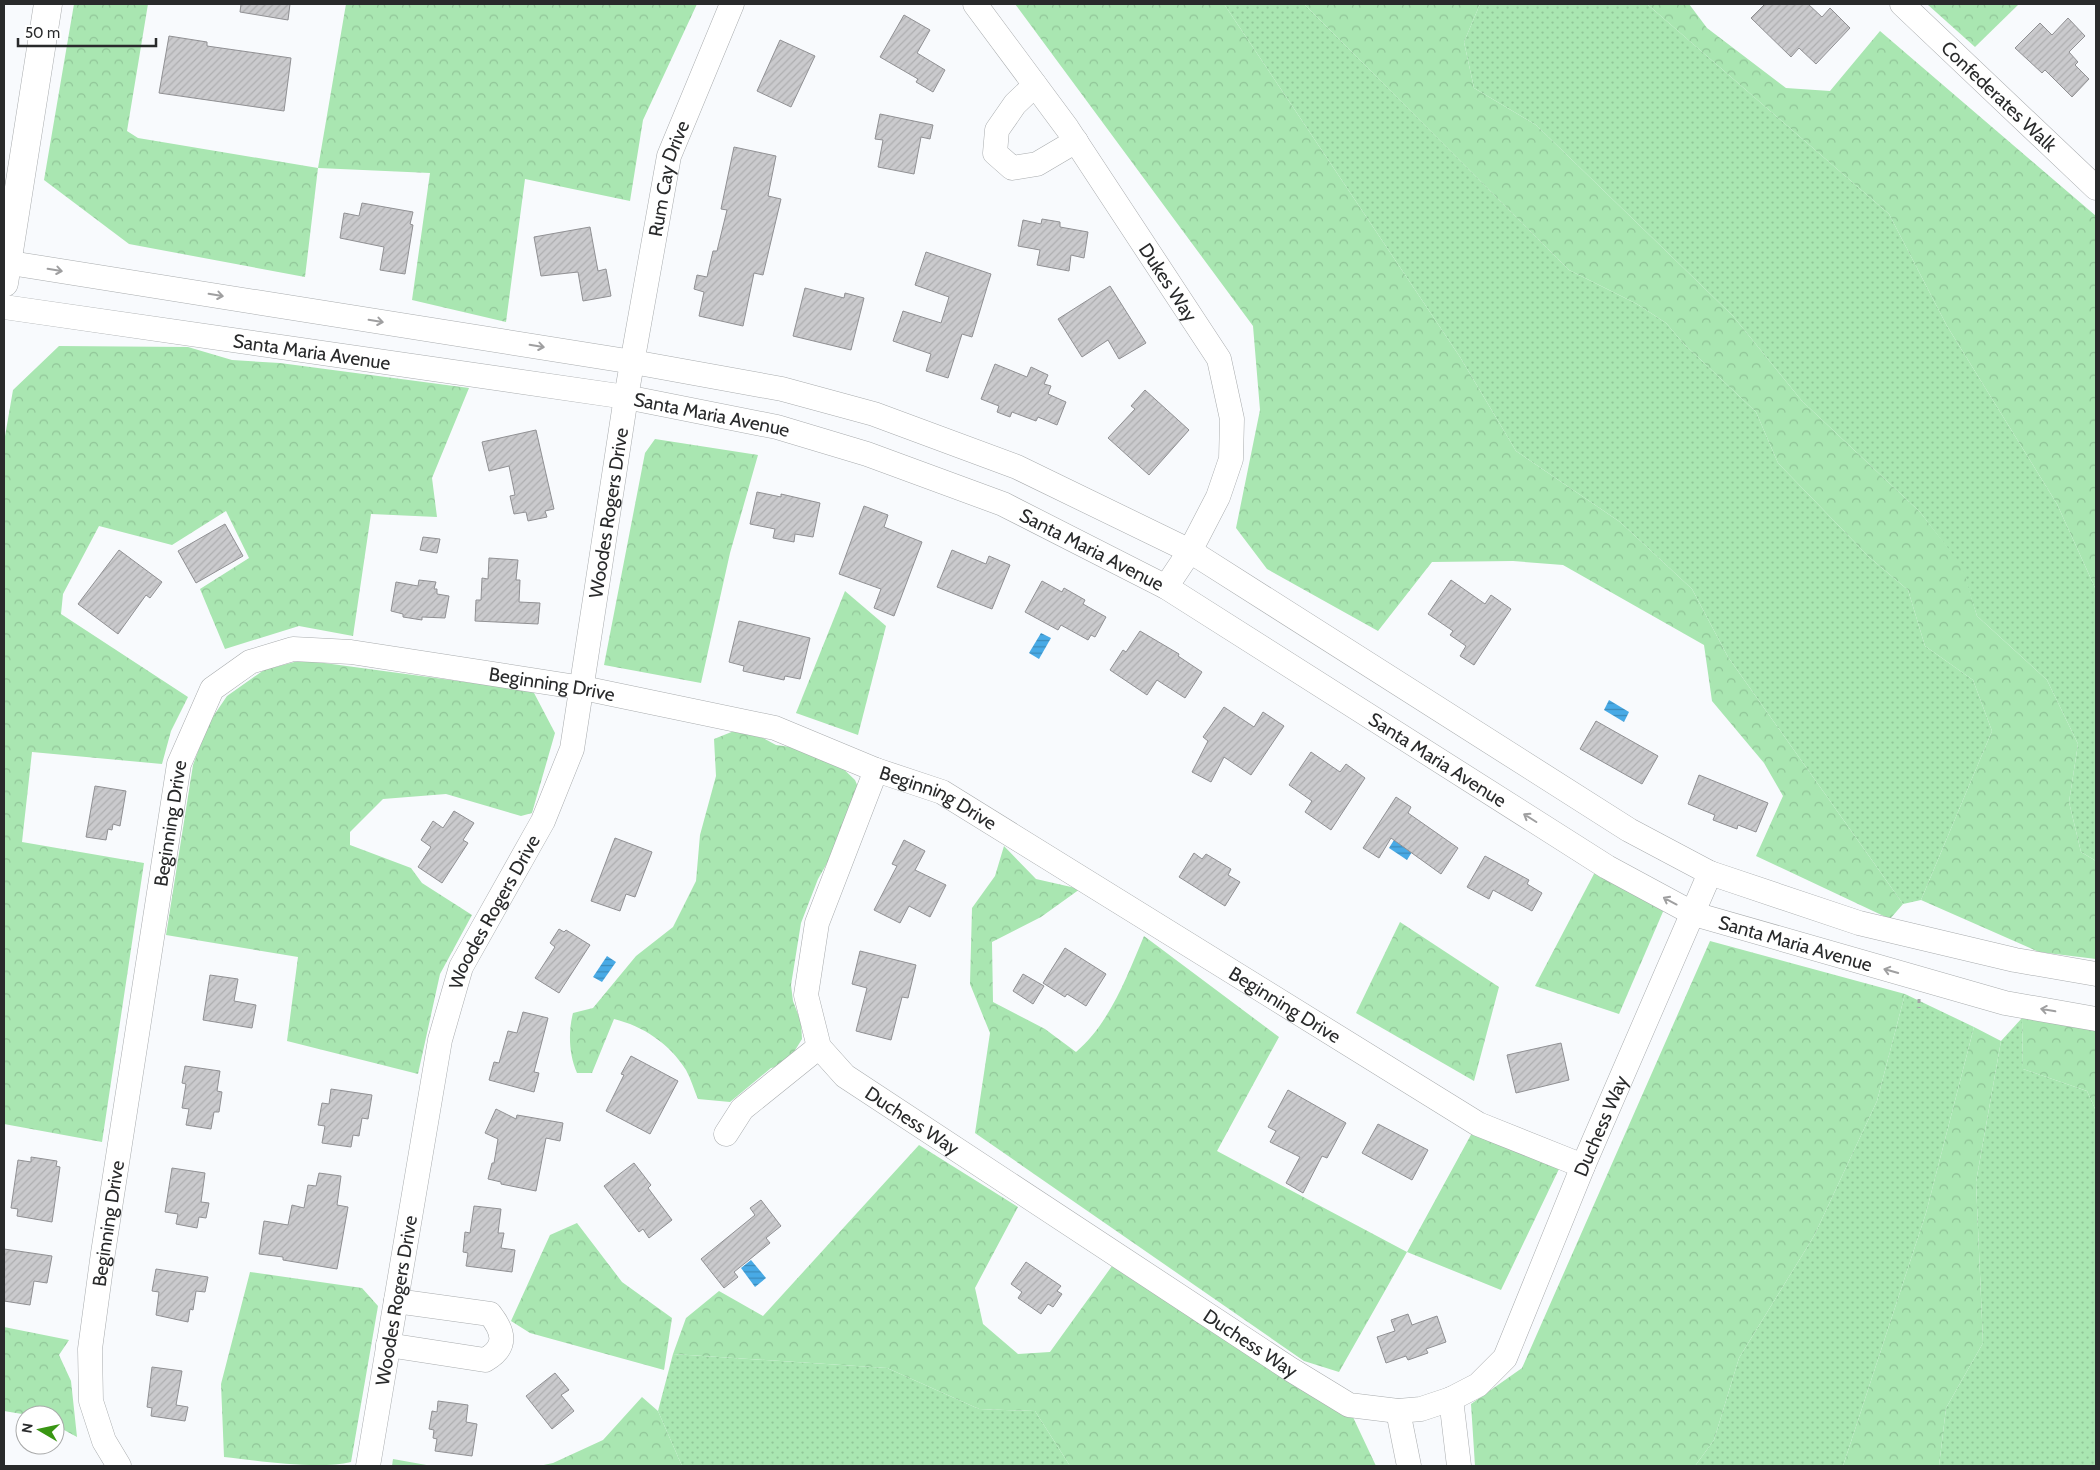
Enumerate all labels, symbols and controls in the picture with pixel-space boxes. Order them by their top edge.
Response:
scale bar [18,15,155,47]
text: 50 m [25,24,60,42]
street label: Confederates Walk [1936,36,2062,157]
street label: Rum Cay Drive [644,117,695,238]
street label: Dukes Way [1134,239,1202,326]
one-way arrow [47,265,63,275]
one-way arrow [207,291,223,301]
one-way arrow [368,316,384,326]
street label: Santa Maria Avenue [232,329,392,375]
one-way arrow [528,342,544,352]
street label: Santa Maria Avenue [632,388,793,442]
street label: Woodes Rogers Drive [584,426,633,600]
street label: Santa Maria Avenue [1016,503,1168,596]
street label: Beginning Drive [487,663,617,706]
street label: Santa Maria Avenue [1364,708,1511,812]
street label: Beginning Drive [149,758,191,888]
street label: Beginning Drive [877,761,1001,835]
one-way arrow [1523,813,1537,823]
street label: Woodes Rogers Drive [444,831,545,992]
one-way arrow [1662,896,1677,906]
street label: Santa Maria Avenue [1716,911,1875,976]
street label: Beginning Drive [1225,962,1345,1048]
one-way arrow [1883,965,1899,975]
one-way arrow [2041,1005,2057,1015]
street label: Duchess Way [1569,1072,1633,1180]
street label: Duchess Way [861,1081,964,1160]
street label: Beginning Drive [88,1159,129,1288]
street label: Woodes Rogers Drive [371,1213,422,1387]
street label: Duchess Way [1199,1304,1302,1383]
north arrow [15,1405,65,1455]
text: N [17,1422,37,1434]

